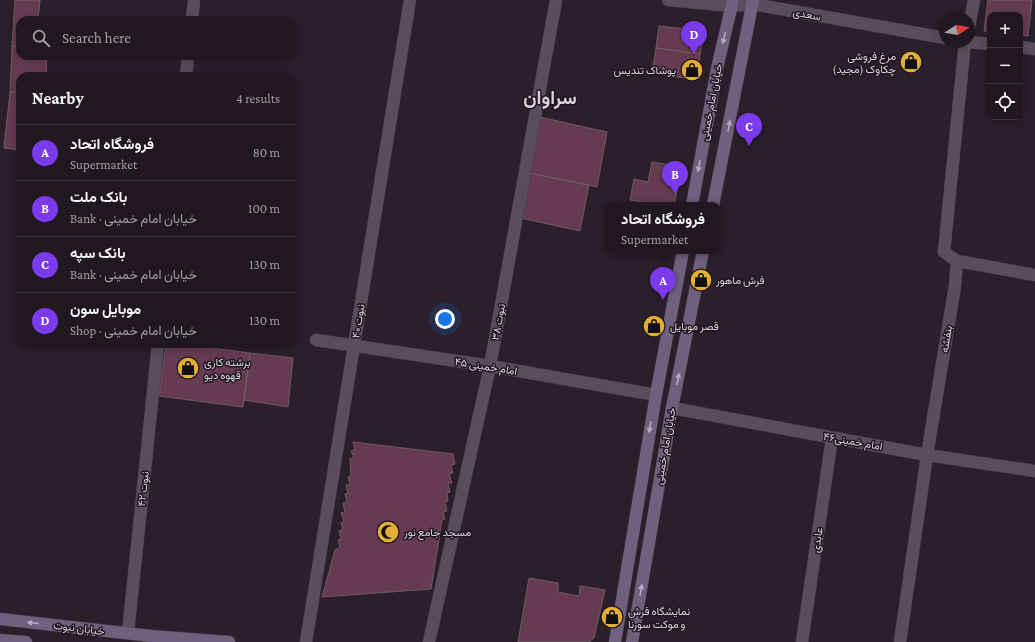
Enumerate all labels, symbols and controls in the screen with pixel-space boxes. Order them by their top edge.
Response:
street label: سعدی [792,6,822,23]
north arrow [939,12,975,48]
map controls [987,12,1023,120]
button: + [987,12,1023,48]
search box [16,16,296,60]
pin: D [681,21,707,54]
icon: search [30,27,52,49]
text: Search here [62,30,131,46]
one-way arrow [721,32,727,44]
button: − [987,48,1023,84]
shop icon: مرغ فروشی چکاوک (مجید) [898,49,924,75]
place label: مرغ فروشی چکاوک (مجید) [833,50,896,77]
shop icon: پوشاک تندیس [679,57,705,83]
street label: خیابان امام خمینی [698,62,726,142]
place label: پوشاک تندیس [614,64,676,78]
button: locate [987,84,1023,120]
district label: سراوان [523,87,577,110]
text: Nearby [32,89,84,108]
text: 4 results [236,91,280,106]
pin: C [736,113,762,146]
one-way arrow [726,119,732,132]
text: فروشگاه اتحاد [70,136,154,152]
text: A [41,145,49,160]
text: 80 m [253,145,280,160]
text: Supermarket [70,157,137,172]
one-way arrow [696,159,702,172]
pin: B [662,161,688,194]
text: بانک ملت [70,189,127,205]
text: B [41,201,49,216]
text: 100 m [248,201,280,216]
popup [606,202,720,254]
text: Bank · خیابان امام خمینی [70,211,197,226]
text: فروشگاه اتحاد [621,211,705,227]
text: Supermarket [621,232,688,247]
text: بانک سپه [70,245,126,261]
text: C [41,257,49,272]
text: 130 m [249,257,280,272]
text: Bank · خیابان امام خمینی [70,267,197,282]
pin: A [650,267,676,300]
shop icon: فرش ماهور [688,267,714,293]
place label: فرش ماهور [715,274,765,287]
text: موبایل سون [70,301,141,317]
street label: نبوت ۴۰ [349,303,368,339]
street label: نبوت ۳۸ [489,303,508,342]
your location [435,309,455,329]
text: D [41,313,49,328]
text: 130 m [249,313,280,328]
shop icon: قصر موبایل [641,313,667,339]
place label: قصر موبایل [670,320,719,333]
text: Shop · خیابان امام خمینی [70,323,197,338]
street label: بنفشه [938,325,955,354]
shop icon: برشته کاری قهوه دیو [175,355,201,381]
street label: امام خمینی ۴۵ [454,355,518,379]
place label: برشته کاری قهوه دیو [204,356,251,382]
one-way arrow [675,373,681,385]
street label: خیابان امام خمینی [652,406,680,486]
one-way arrow [647,421,653,433]
street label: امام خمینی۴۶ [822,430,884,454]
street label: نبوت ۴۲ [135,471,152,507]
mosque icon: مسجد جامع نور [375,519,401,545]
place label: مسجد جامع نور [403,526,471,540]
street label: عابدی [809,526,826,554]
one-way arrow [638,584,644,596]
shop icon: نمایشگاه فرش و موکت سورنا [599,604,625,630]
place label: نمایشگاه فرش و موکت سورنا [628,605,690,631]
one-way arrow [27,619,39,626]
street label: خیابان نبوت [53,619,105,638]

